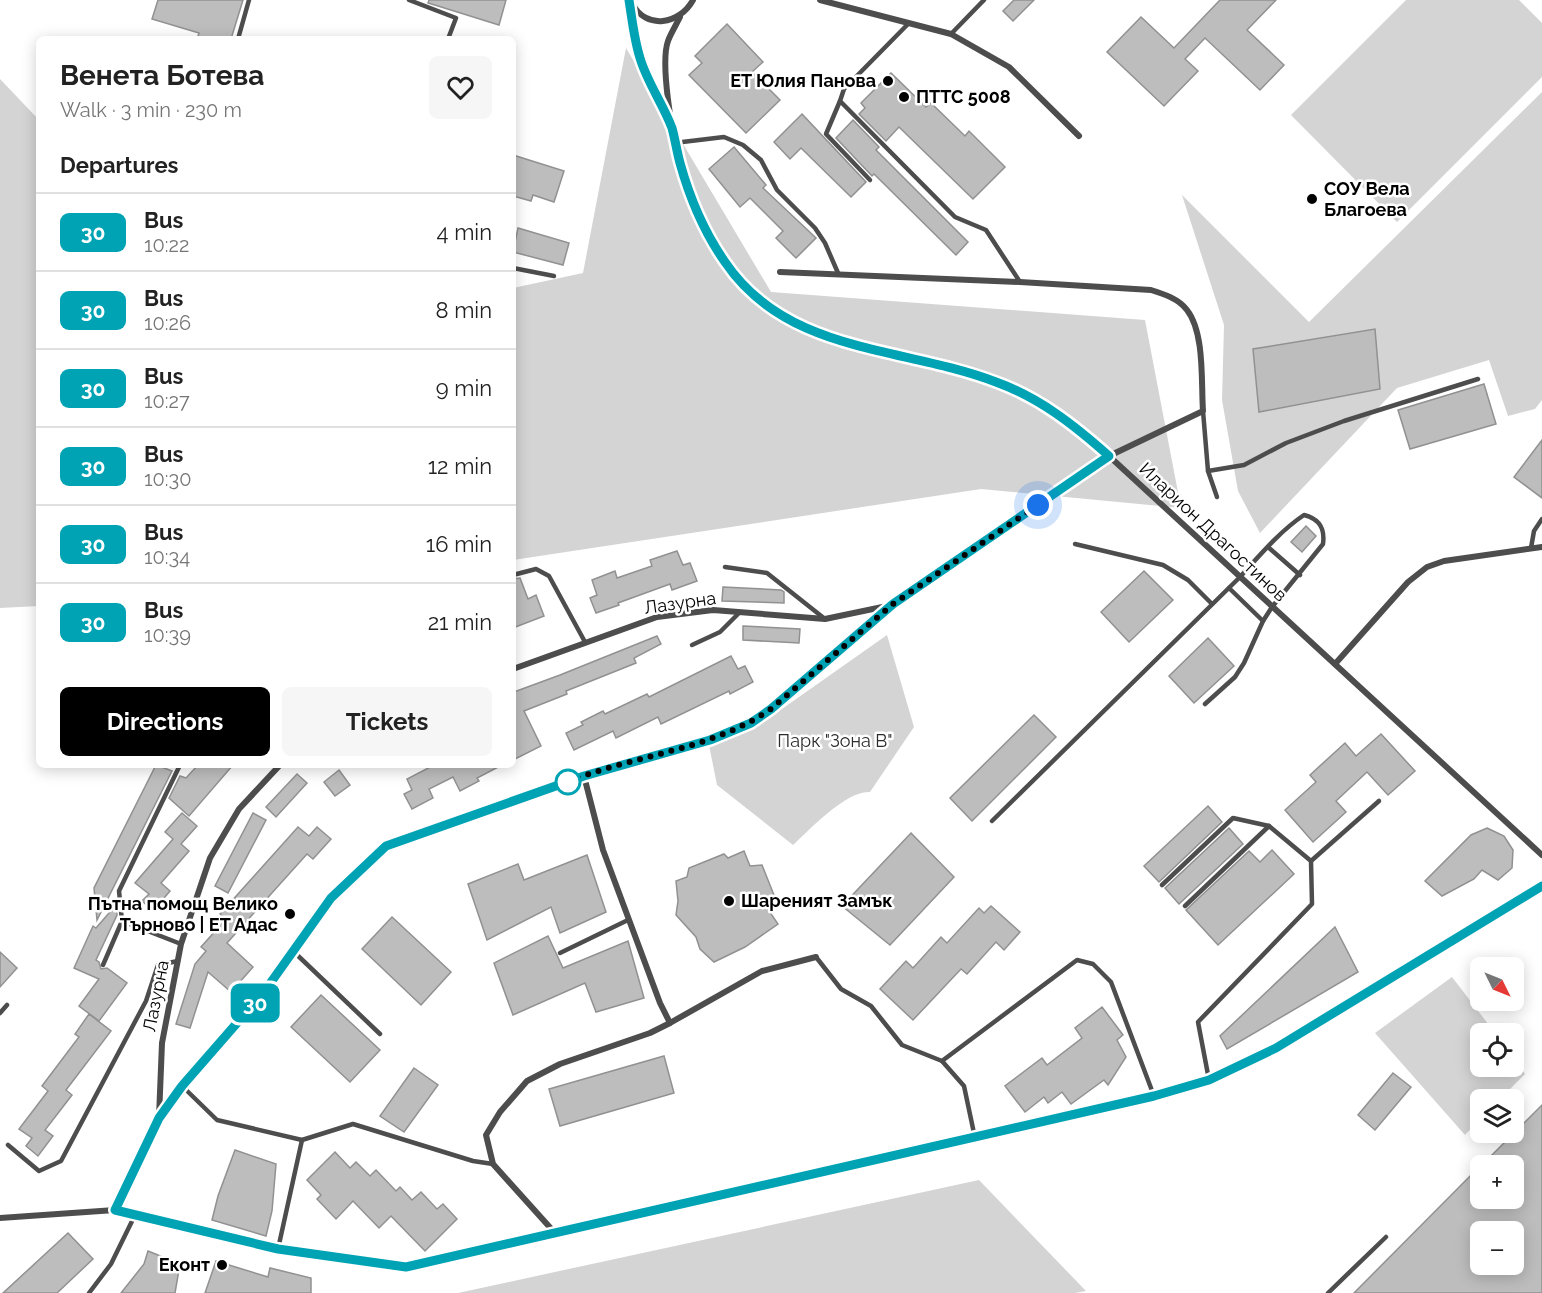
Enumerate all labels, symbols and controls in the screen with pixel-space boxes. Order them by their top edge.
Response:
button: heart [429,56,492,119]
text: Венета Ботева [60,59,264,92]
place label: ЕТ Юлия Панова [730,70,876,91]
marker: ЕТ Юлия Панова [881,74,895,88]
place label: ПТТС 5008 [916,86,1011,107]
marker: ПТТС 5008 [897,90,911,104]
text: Walk · 3 min · 230 m [60,98,242,122]
text: Departures [60,152,178,178]
place label: СОУ Вела Благоева [1324,178,1410,220]
marker: СОУ Вела Благоева [1305,192,1319,206]
text: Bus [144,207,183,233]
text: 4 min [437,219,492,245]
text: 30 [81,220,105,245]
text: 10:22 [144,233,189,257]
text: Bus [144,285,183,311]
text: 8 min [436,297,492,323]
text: 30 [81,298,105,323]
text: 10:26 [144,311,191,335]
text: Bus [144,363,183,389]
text: 9 min [436,375,492,401]
text: 30 [81,376,105,401]
text: 10:27 [144,389,190,413]
text: Bus [144,441,183,467]
text: 12 min [428,453,492,479]
text: 30 [81,454,105,479]
street label: Иларион Драгостинов [1135,458,1291,605]
text: 10:30 [144,467,191,491]
your location [1023,490,1053,520]
text: Bus [144,519,183,545]
text: 16 min [426,531,492,557]
text: 30 [81,532,105,557]
text: 10:34 [144,545,190,569]
street label: Лазурна [643,587,717,618]
text: Bus [144,597,183,623]
text: 21 min [428,609,492,635]
text: 30 [81,610,105,635]
text: 10:39 [144,623,191,647]
button: Directions [60,687,270,756]
button: Tickets [282,687,492,756]
park label: Парк "Зона В" [777,730,893,751]
unlabelled marker [555,769,581,795]
place label: Шареният Замък [741,890,892,911]
place label: Пътна помощ Велико Търново | ЕТ Адас [88,893,278,935]
marker: Шареният Замък [722,894,736,908]
marker: Пътна помощ Велико Търново | ЕТ Адас [283,907,297,921]
north arrow [1470,957,1524,1011]
map controls [1470,957,1524,1275]
street label: Лазурна [138,958,173,1033]
line badge: 30 [228,984,282,1022]
text: 30 [243,991,267,1016]
button: locate [1470,1023,1524,1077]
button: layers [1470,1089,1524,1143]
button: + [1470,1155,1524,1209]
button: − [1470,1221,1524,1275]
place label: Еконт [159,1254,210,1275]
marker: Еконт [215,1258,229,1272]

